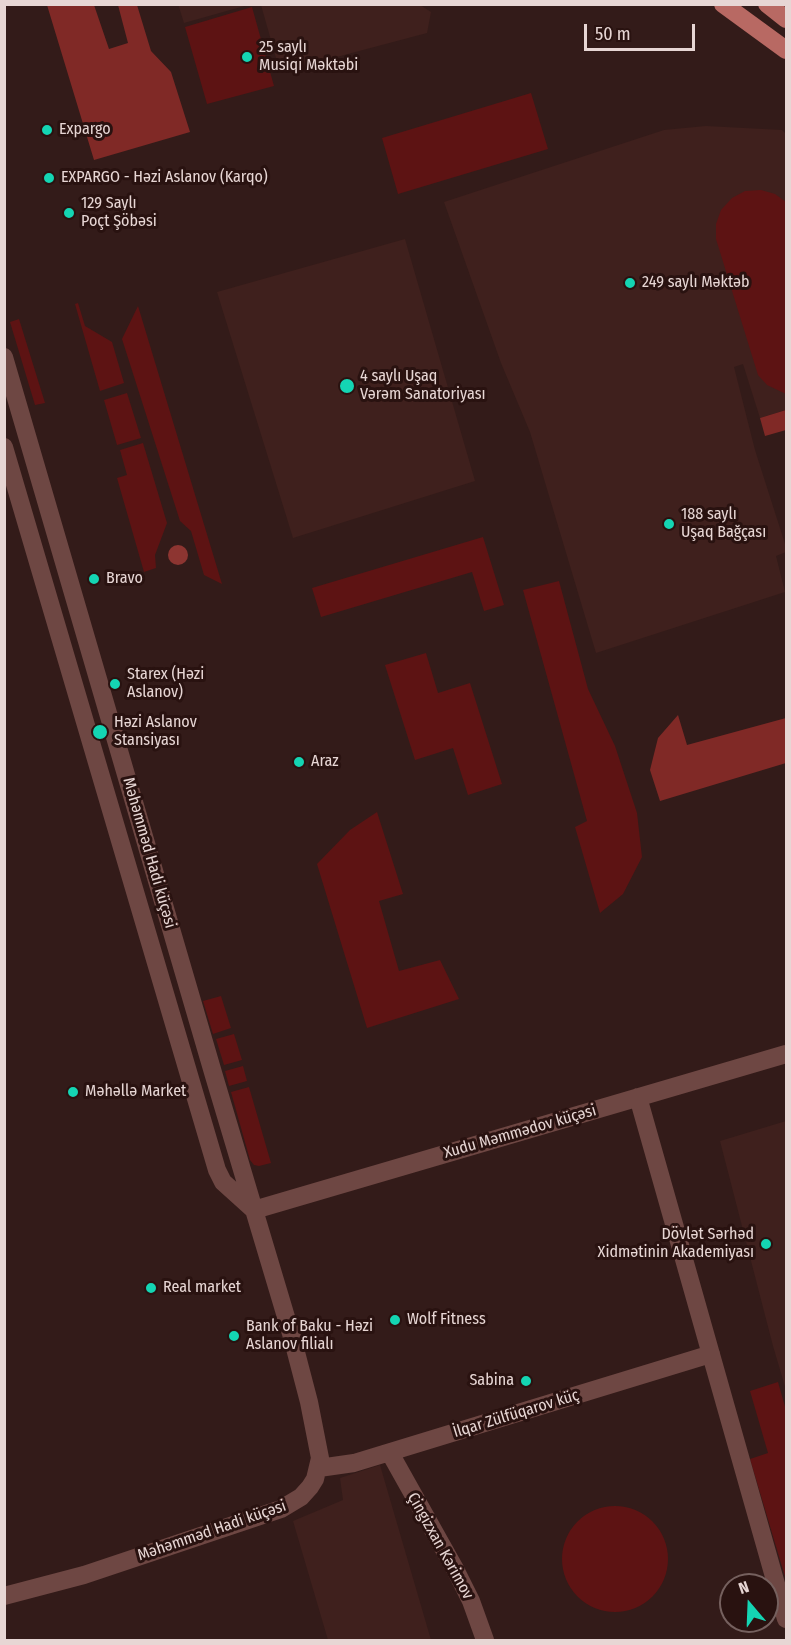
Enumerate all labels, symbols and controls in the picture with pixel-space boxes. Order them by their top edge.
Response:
scale bar [587,12,698,50]
text: 50 m [595,23,631,45]
place label: 25 saylı Musiqi Məktəbi [259,38,358,76]
marker: 25 saylı Musiqi Məktəbi [240,50,254,64]
place label: Expargo [59,120,111,140]
marker: Expargo [40,123,54,137]
place label: EXPARGO - Həzi Aslanov (Karqo) [61,168,268,188]
marker: EXPARGO - Həzi Aslanov (Karqo) [42,171,56,185]
place label: 129 Saylı Poçt Şöbəsi [81,194,157,232]
marker: 129 Saylı Poçt Şöbəsi [62,206,76,220]
place label: 249 saylı Məktəb [642,273,750,293]
marker: 249 saylı Məktəb [623,276,637,290]
place label: 4 saylı Uşaq Vərəm Sanatoriyası [360,367,486,405]
marker: 4 saylı Uşaq Vərəm Sanatoriyası [338,377,356,395]
place label: 188 saylı Uşaq Bağçası [681,505,766,543]
marker: 188 saylı Uşaq Bağçası [662,517,676,531]
place label: Bravo [106,569,143,589]
marker: Bravo [87,572,101,586]
place label: Starex (Həzi Aslanov) [127,665,204,703]
marker: Starex (Həzi Aslanov) [108,677,122,691]
place label: Həzi Aslanov Stansiyası [114,713,197,751]
marker: Həzi Aslanov Stansiyası [91,723,109,741]
place label: Araz [311,752,339,772]
marker: Araz [292,755,306,769]
street label: Məhəmməd Hadi küçəsi [118,775,180,931]
place label: Mәhәllә Market [85,1082,186,1102]
marker: Mәhәllә Market [66,1085,80,1099]
street label: Xudu Məmmədov küçəsi [442,1101,598,1163]
place label: Dövlət Sərhəd Xidmətinin Akademiyası [598,1225,754,1263]
marker: Dövlət Sərhəd Xidmətinin Akademiyası [759,1237,773,1251]
place label: Real market [163,1278,241,1298]
marker: Real market [144,1281,158,1295]
place label: Wolf Fitness [407,1310,486,1330]
marker: Wolf Fitness [388,1313,402,1327]
place label: Bank of Baku - Həzi Aslanov filialı [246,1317,373,1355]
marker: Bank of Baku - Həzi Aslanov filialı [227,1329,241,1343]
place label: Sabina [469,1371,514,1391]
marker: Sabina [519,1374,533,1388]
street label: İlqar Zülfüqarov küç [451,1386,581,1442]
street label: Çingizxan Kərimov [403,1489,477,1603]
street label: Məhəmməd Hadi küçəsi [135,1497,289,1565]
north arrow [719,1573,779,1633]
text: N [736,1577,751,1598]

